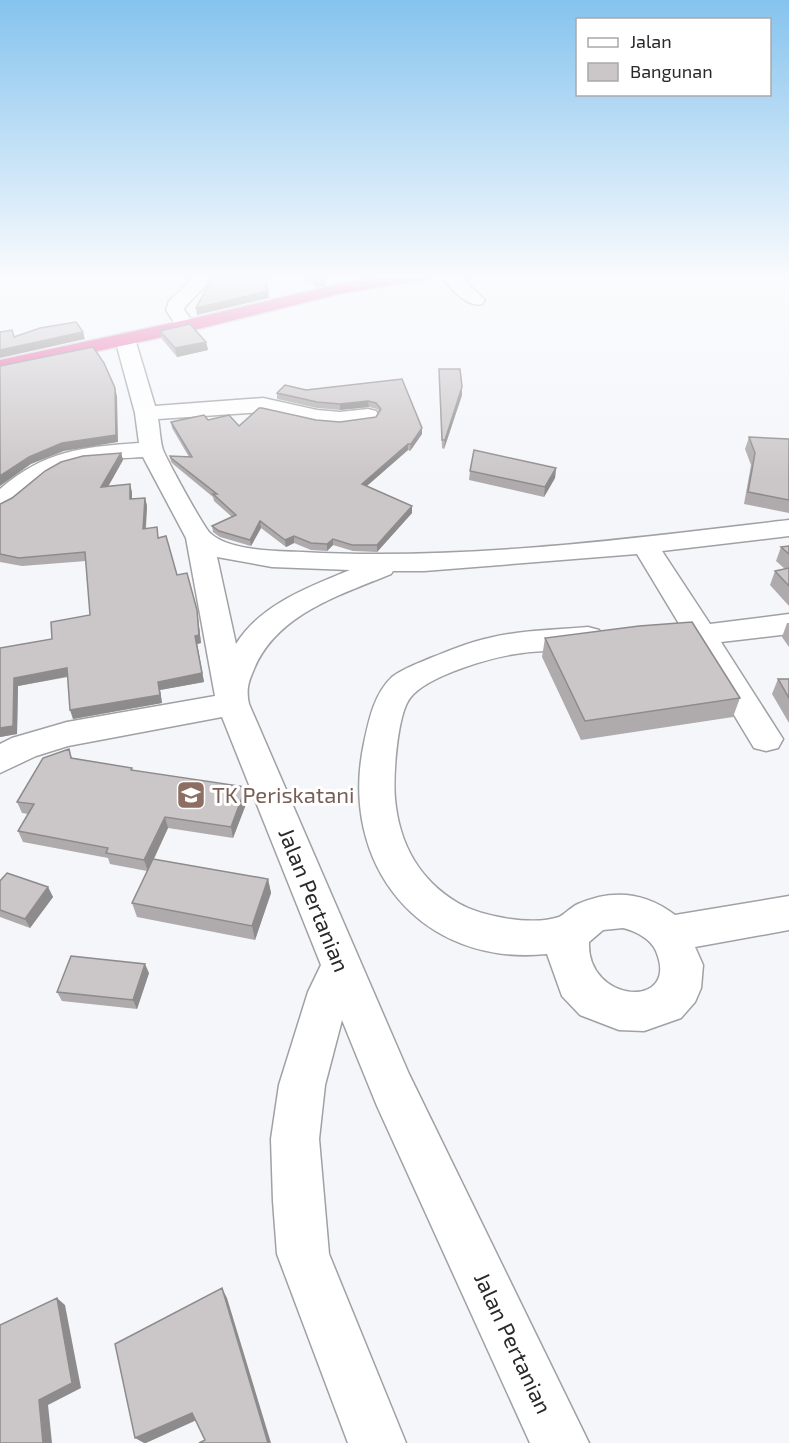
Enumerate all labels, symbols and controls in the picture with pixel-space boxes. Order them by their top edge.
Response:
legend [576,18,771,96]
text: Jalan [630,30,672,52]
text: Bangunan [630,60,713,82]
school or university icon: TK Periskatani [175,779,207,811]
place label: TK Periskatani [212,781,355,807]
street label: Jalan Pertanian [274,824,356,975]
street label: Jalan Pertanian [470,1268,558,1417]

